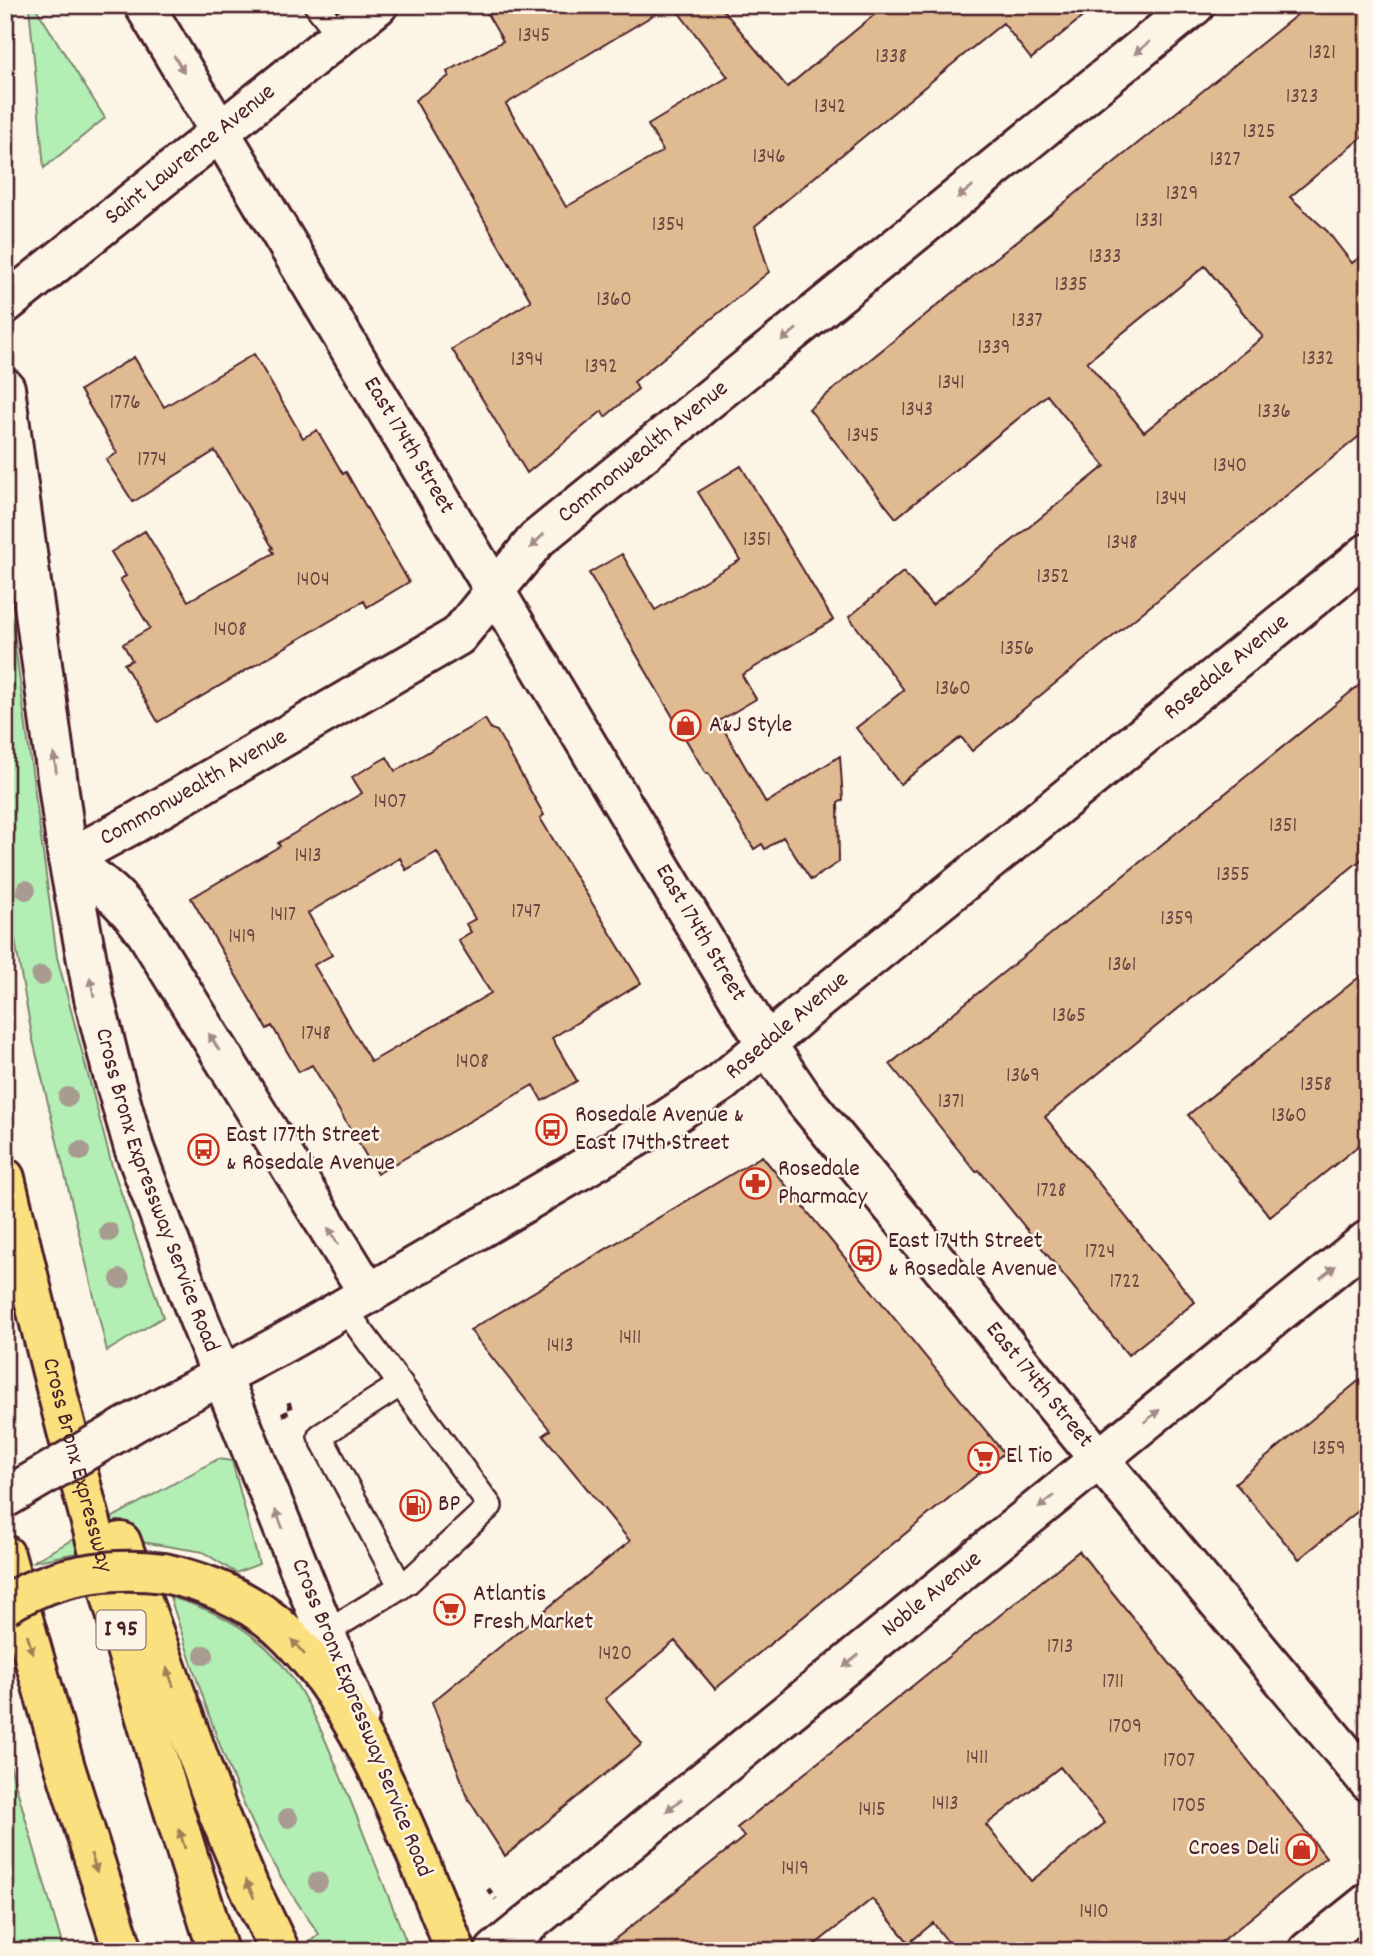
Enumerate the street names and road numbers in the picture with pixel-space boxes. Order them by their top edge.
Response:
street label: Saint Lawrence Avenue [98,76,283,234]
street label: East 174th Street [354,371,463,521]
street label: Commonwealth Avenue [551,373,736,532]
street label: Rosedale Avenue [1157,606,1297,729]
street label: Commonwealth Avenue [94,721,294,856]
street label: East 174th Street [646,858,754,1008]
street label: Rosedale Avenue [718,964,857,1089]
street label: Cross Bronx Expressway Service Road [85,1025,228,1358]
street label: East 174th Street [976,1315,1101,1456]
street label: Cross Bronx Expressway [32,1354,121,1578]
street label: Noble Avenue [875,1544,990,1646]
street label: Cross Bronx Expressway Service Road [281,1554,441,1882]
road number: I 95 [96,1610,146,1650]

